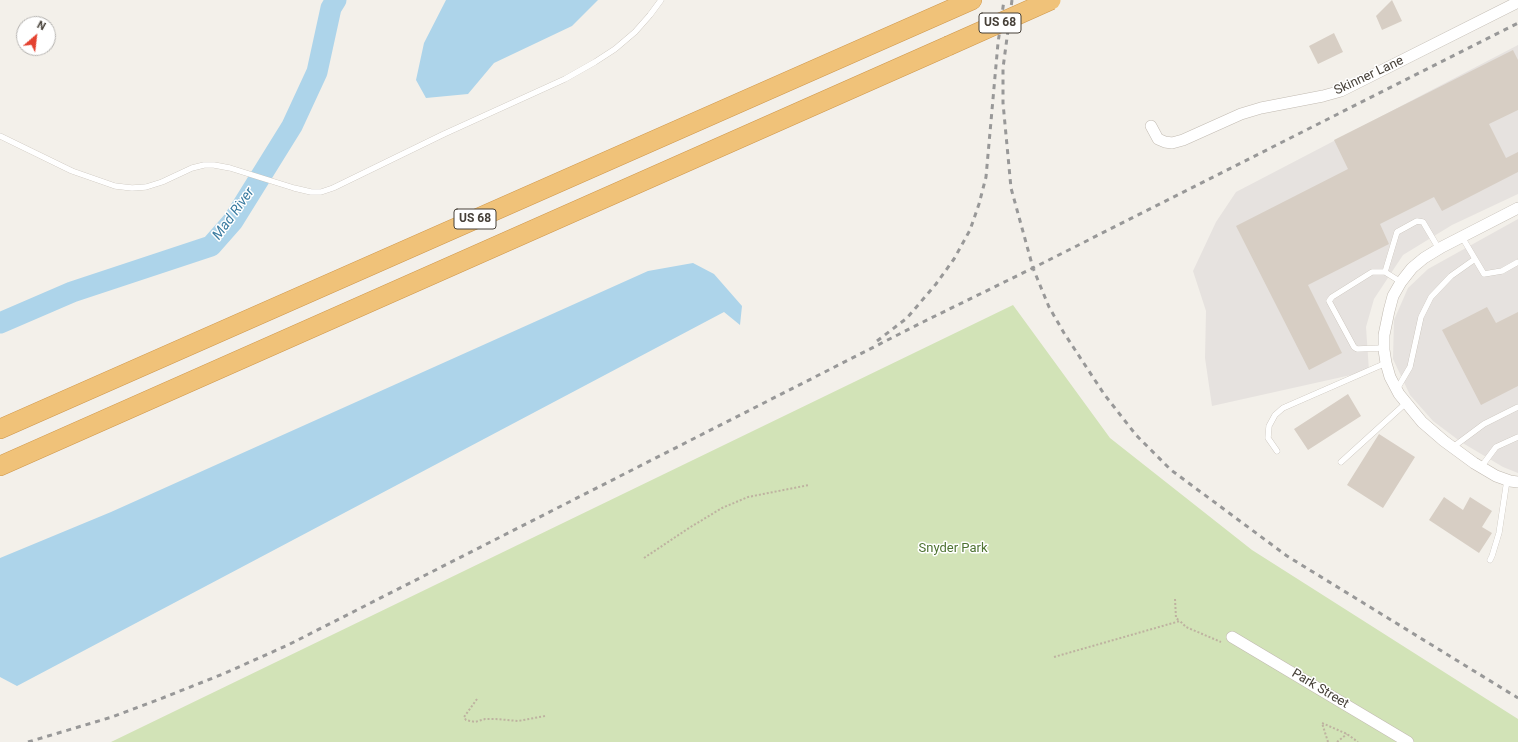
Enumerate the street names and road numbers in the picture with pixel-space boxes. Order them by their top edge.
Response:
road number: US 68 [979,13,1021,33]
street label: Skinner Lane [1332,53,1406,99]
road number: US 68 [454,209,496,229]
street label: Park Street [1289,666,1351,712]

